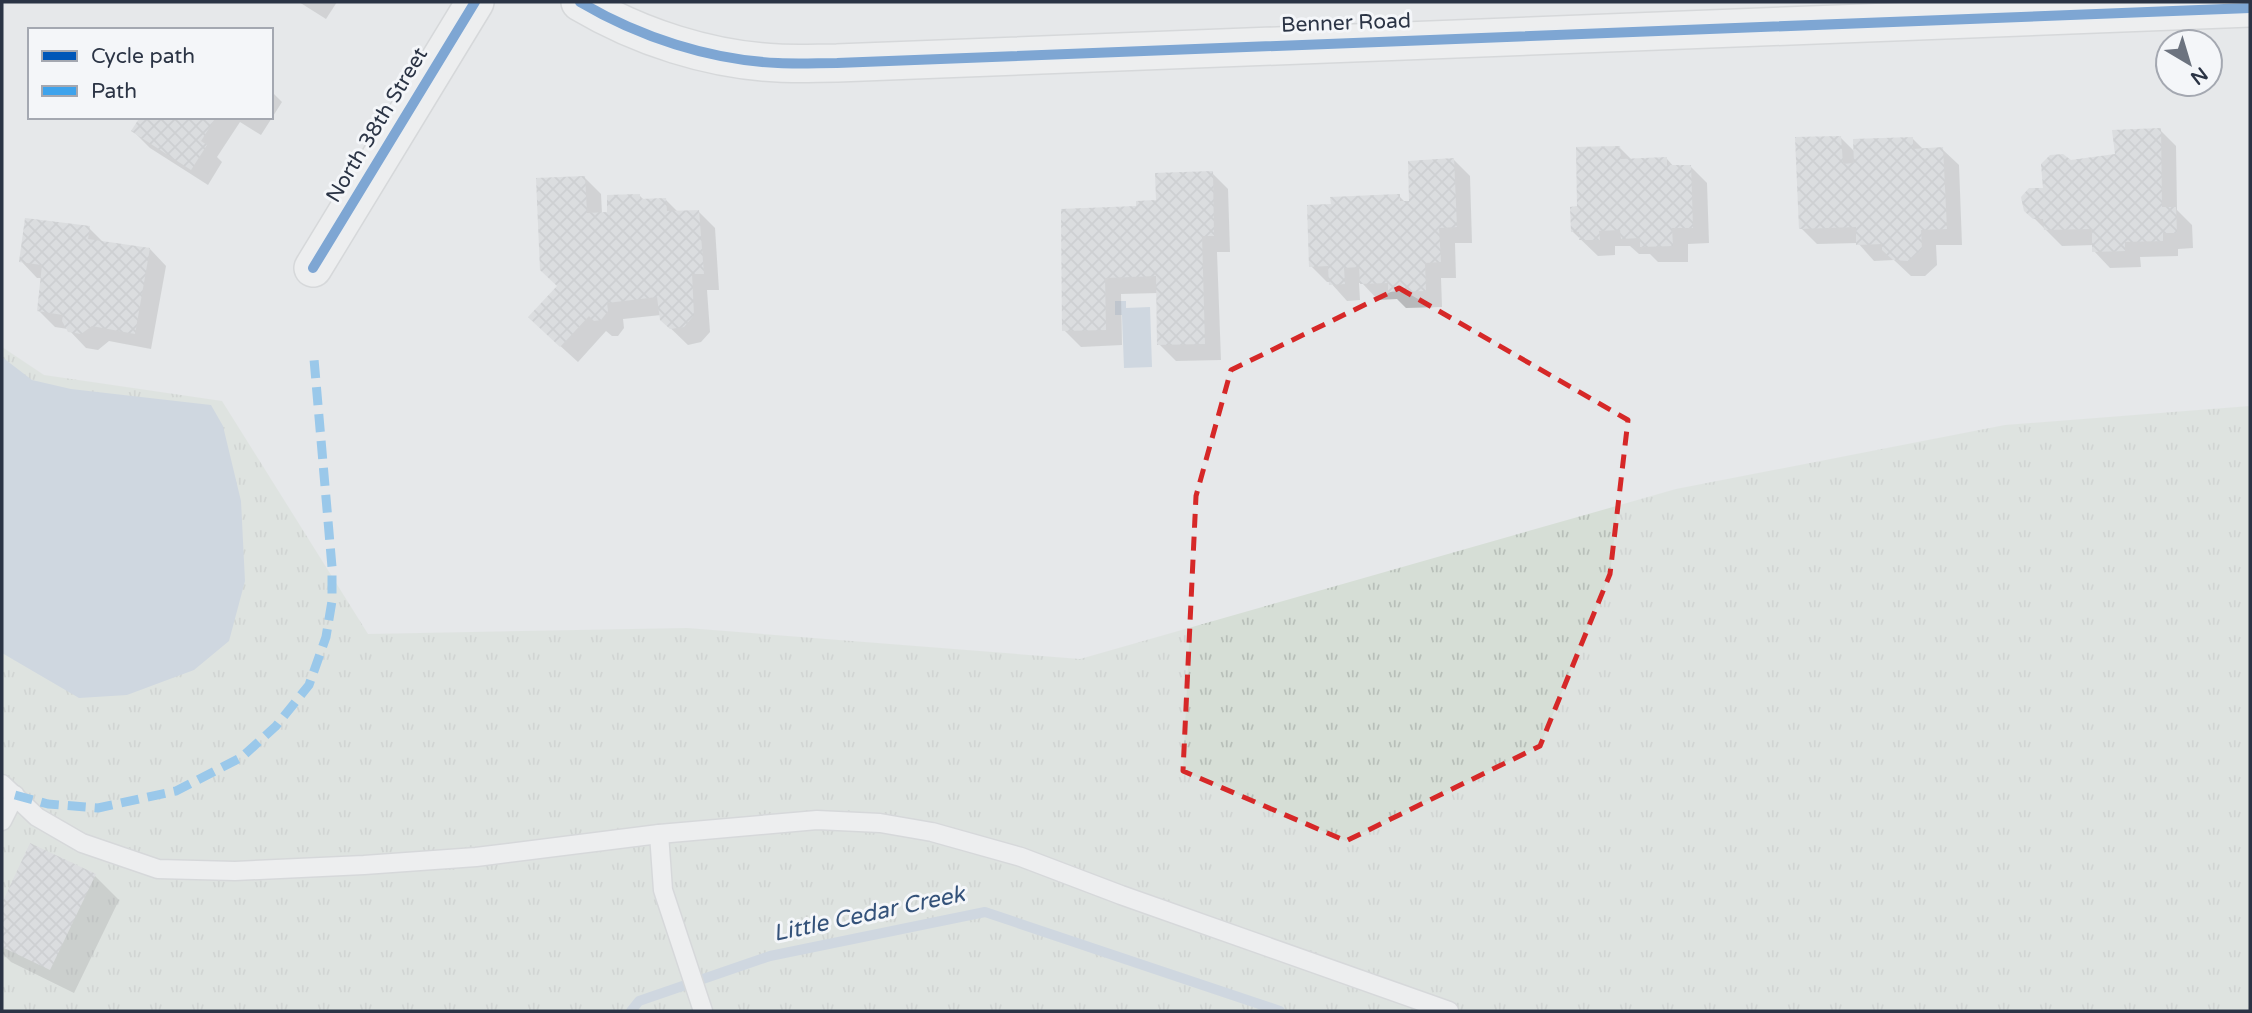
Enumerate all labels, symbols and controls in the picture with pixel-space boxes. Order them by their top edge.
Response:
street label: Benner Road [1281,8,1411,38]
legend [28,28,273,119]
north arrow [2154,28,2224,98]
street label: North 38th Street [321,43,433,207]
text: Cycle path [91,44,195,69]
text: N [2186,62,2212,89]
text: Path [91,79,137,104]
water label: Little Cedar Creek [771,880,969,948]

